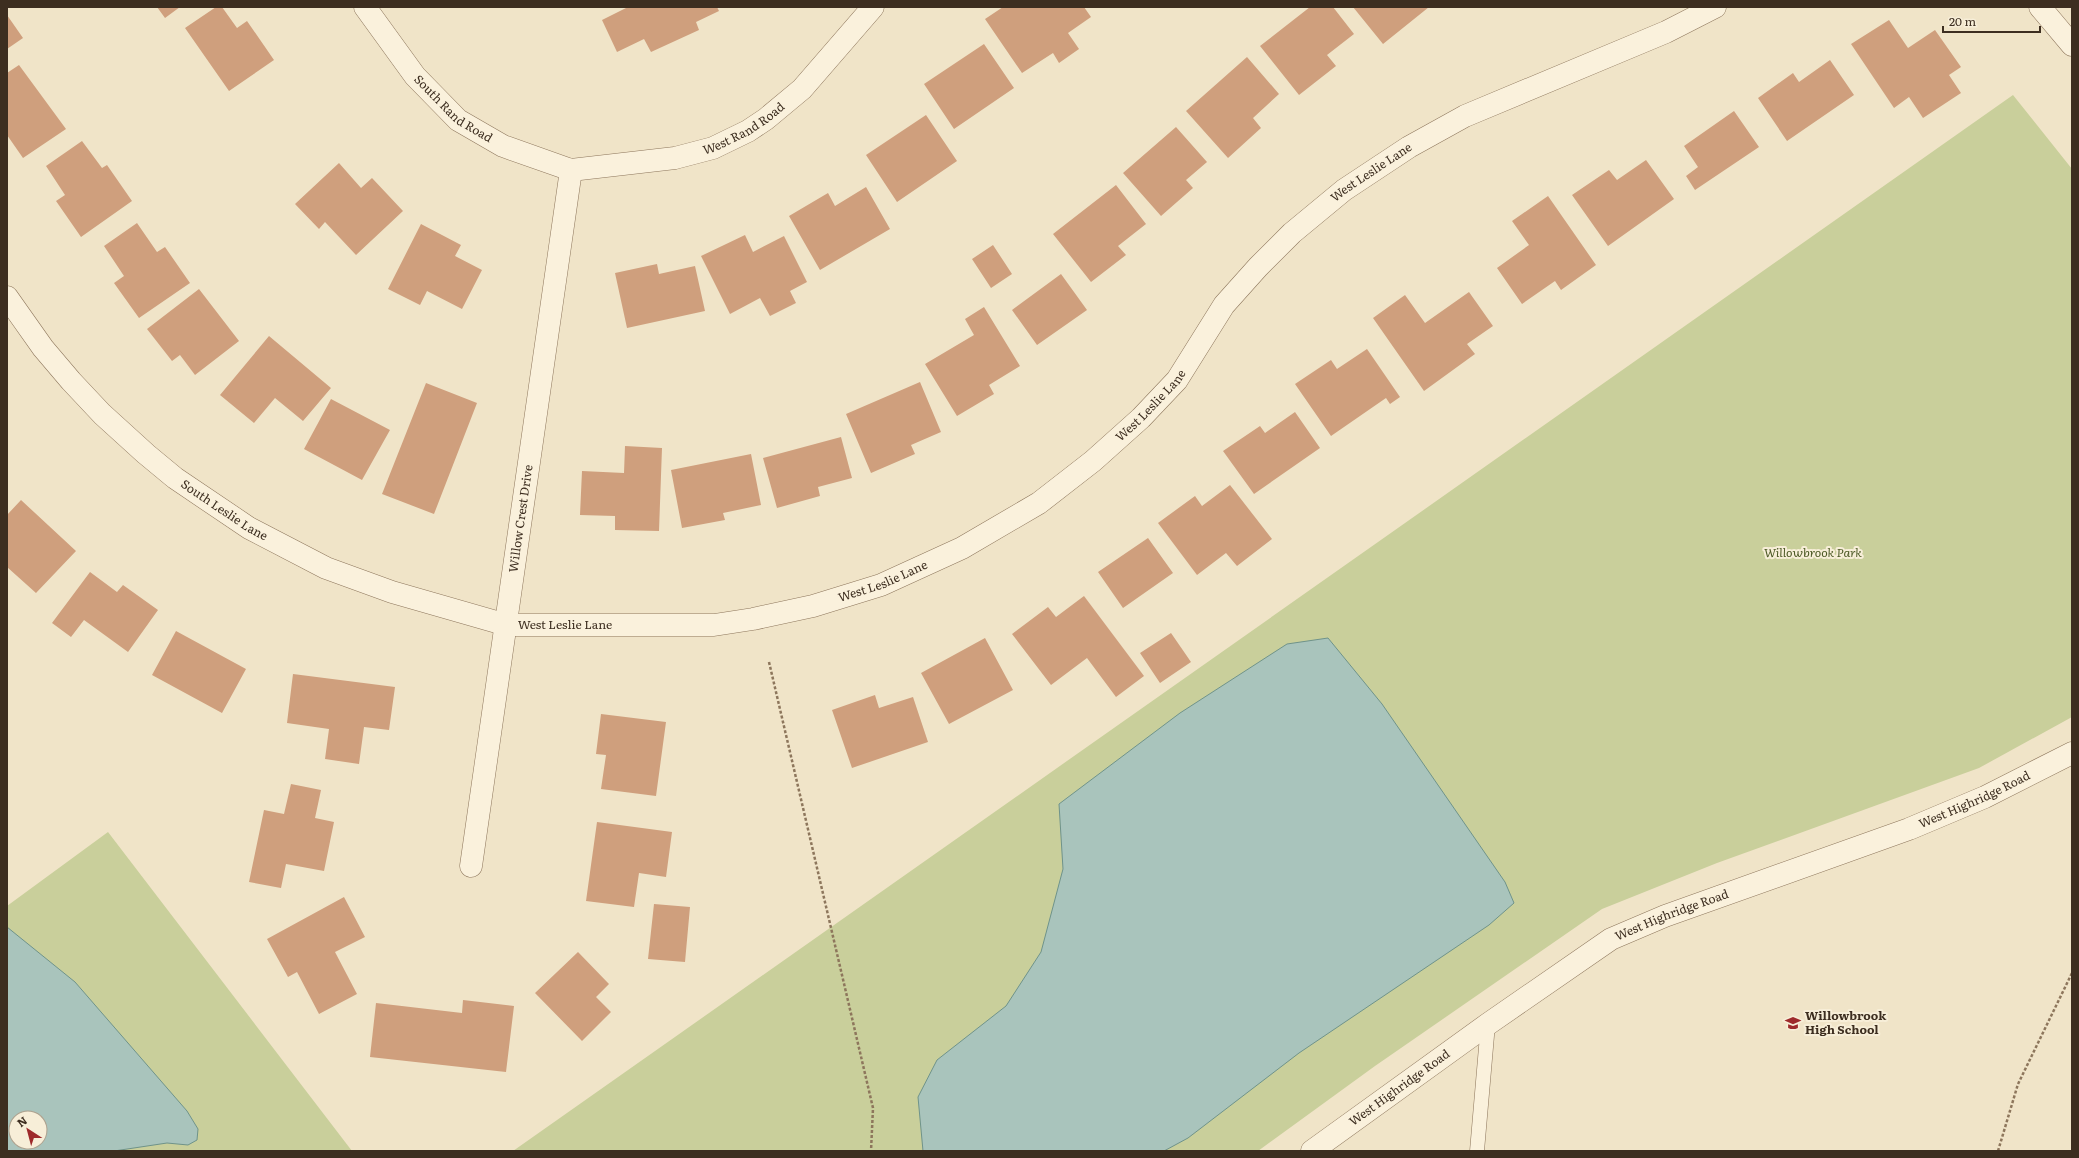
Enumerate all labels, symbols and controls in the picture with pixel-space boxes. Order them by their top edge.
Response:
scale bar [1943,8,2040,34]
text: 20 m [1949,12,1976,30]
street label: South Rand Road [410,70,497,146]
street label: West Rand Road [701,97,788,158]
street label: West Leslie Lane [1326,138,1415,206]
street label: West Leslie Lane [1111,366,1190,445]
street label: Willow Crest Drive [503,463,537,573]
street label: South Leslie Lane [178,475,271,544]
park label: Willowbrook Park [1764,543,1862,561]
street label: West Leslie Lane [836,555,930,606]
street label: West Leslie Lane [518,615,612,633]
street label: West Highridge Road [1916,765,2033,832]
street label: West Highridge Road [1612,884,1731,944]
place label: Willowbrook High School [1805,1006,1887,1038]
school or university icon: Willowbrook High School [1784,1014,1802,1032]
street label: West Highridge Road [1345,1044,1454,1130]
north arrow [8,1110,48,1150]
text: N [13,1112,30,1130]

